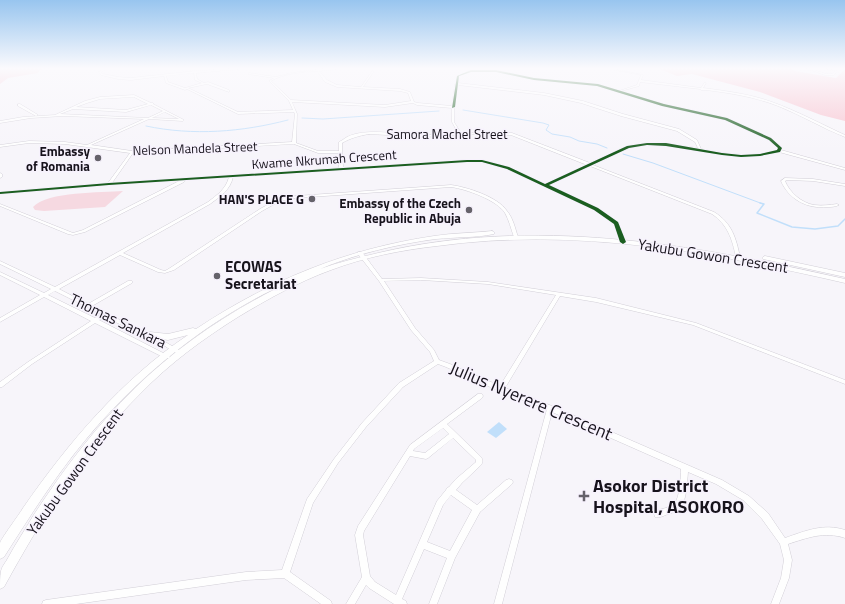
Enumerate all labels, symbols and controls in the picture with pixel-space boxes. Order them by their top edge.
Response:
street label: Samora Machel Street [386,124,508,144]
street label: Nelson Mandela Street [132,136,258,160]
place label: Embassy of Romania [26,141,90,176]
street label: Kwame Nkrumah Crescent [251,144,397,174]
marker: Embassy of Romania [93,153,103,163]
place label: HAN'S PLACE G [219,189,304,209]
place label: Embassy of the Czech Republic in Abuja [339,193,461,228]
marker: HAN'S PLACE G [307,194,317,204]
marker: Embassy of the Czech Republic in Abuja [464,205,474,215]
street label: Yakubu Gowon Crescent [636,232,790,279]
place label: ECOWAS Secretariat [225,255,297,295]
marker: ECOWAS Secretariat [212,271,222,281]
street label: Thomas Sankara [66,287,171,354]
street label: Julius Nyerere Crescent [445,354,618,447]
street label: Yakubu Gowon Crescent [21,403,129,540]
place label: Asokor District Hospital, ASOKORO [593,472,744,520]
marker: Asokor District Hospital, ASOKORO [578,490,590,502]

